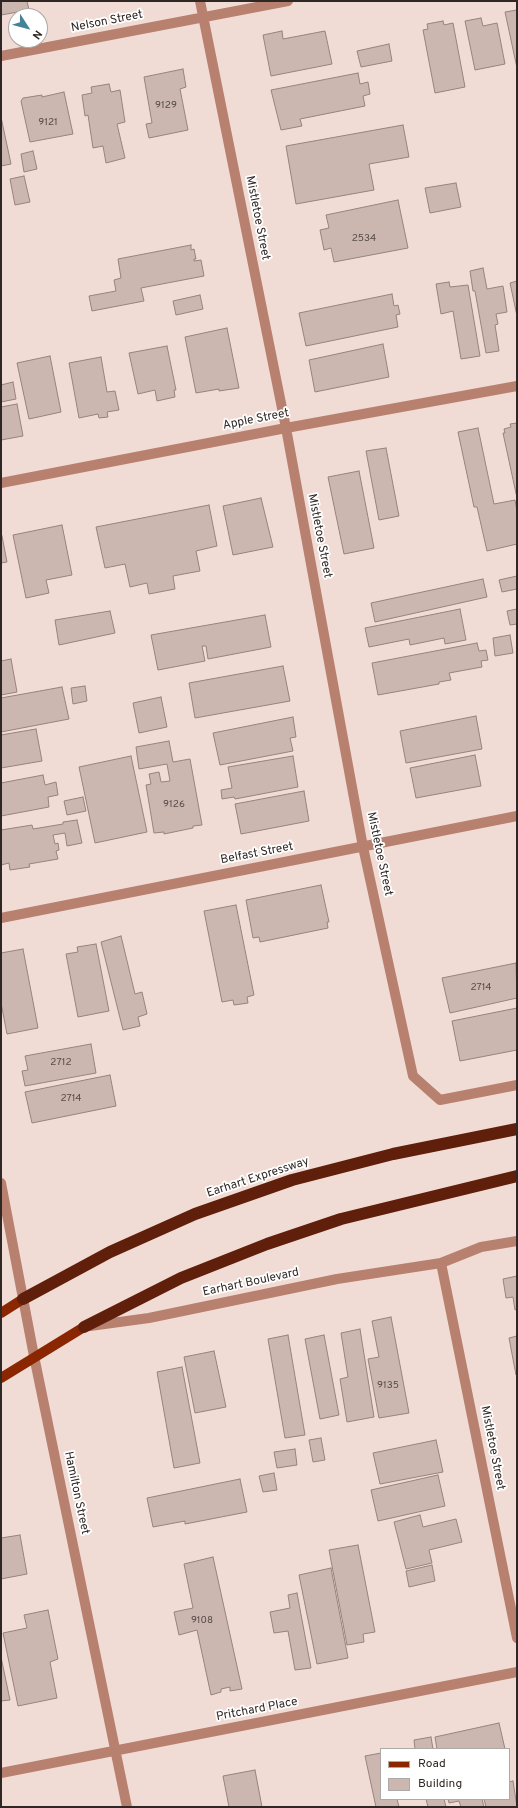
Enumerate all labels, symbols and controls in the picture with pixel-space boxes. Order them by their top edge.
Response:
north arrow [8,8,48,48]
street label: Nelson Street [70,8,144,36]
text: N [29,27,45,42]
house number: 9129 [155,100,177,112]
house number: 9121 [38,117,58,129]
street label: Mistletoe Street [242,175,272,261]
house number: 2534 [352,233,376,245]
street label: Apple Street [222,407,290,433]
street label: Mistletoe Street [304,493,334,579]
house number: 9126 [163,799,185,811]
street label: Mistletoe Street [363,811,395,897]
street label: Belfast Street [219,840,295,868]
house number: 2714 [470,982,492,994]
house number: 2712 [50,1057,72,1069]
house number: 2714 [60,1093,82,1105]
street label: Earhart Expressway [205,1155,311,1201]
street label: Earhart Boulevard [202,1266,300,1300]
house number: 9135 [377,1380,399,1392]
street label: Mistletoe Street [477,1405,507,1491]
street label: Hamilton Street [60,1450,92,1536]
house number: 9108 [191,1615,213,1627]
street label: Pritchard Place [215,1695,299,1725]
legend [380,1748,510,1800]
text: Road [418,1756,446,1772]
text: Building [418,1776,462,1792]

